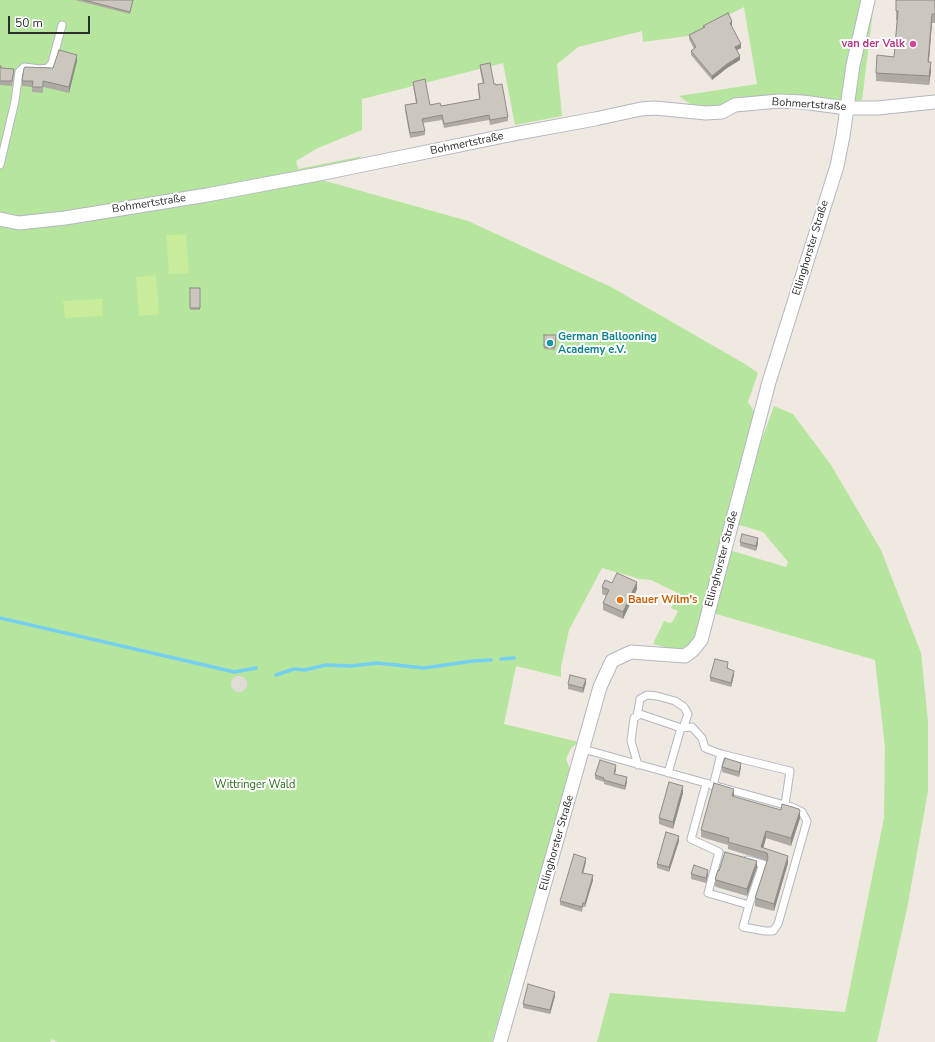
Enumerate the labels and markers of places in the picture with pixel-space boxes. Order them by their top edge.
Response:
place label: van der Valk [841,37,905,51]
marker: van der Valk [908,39,918,49]
place label: German Ballooning Academy e.V. [558,330,657,356]
marker: German Ballooning Academy e.V. [545,338,555,348]
place label: Bauer Wilm's [628,593,697,607]
marker: Bauer Wilm's [615,595,625,605]

